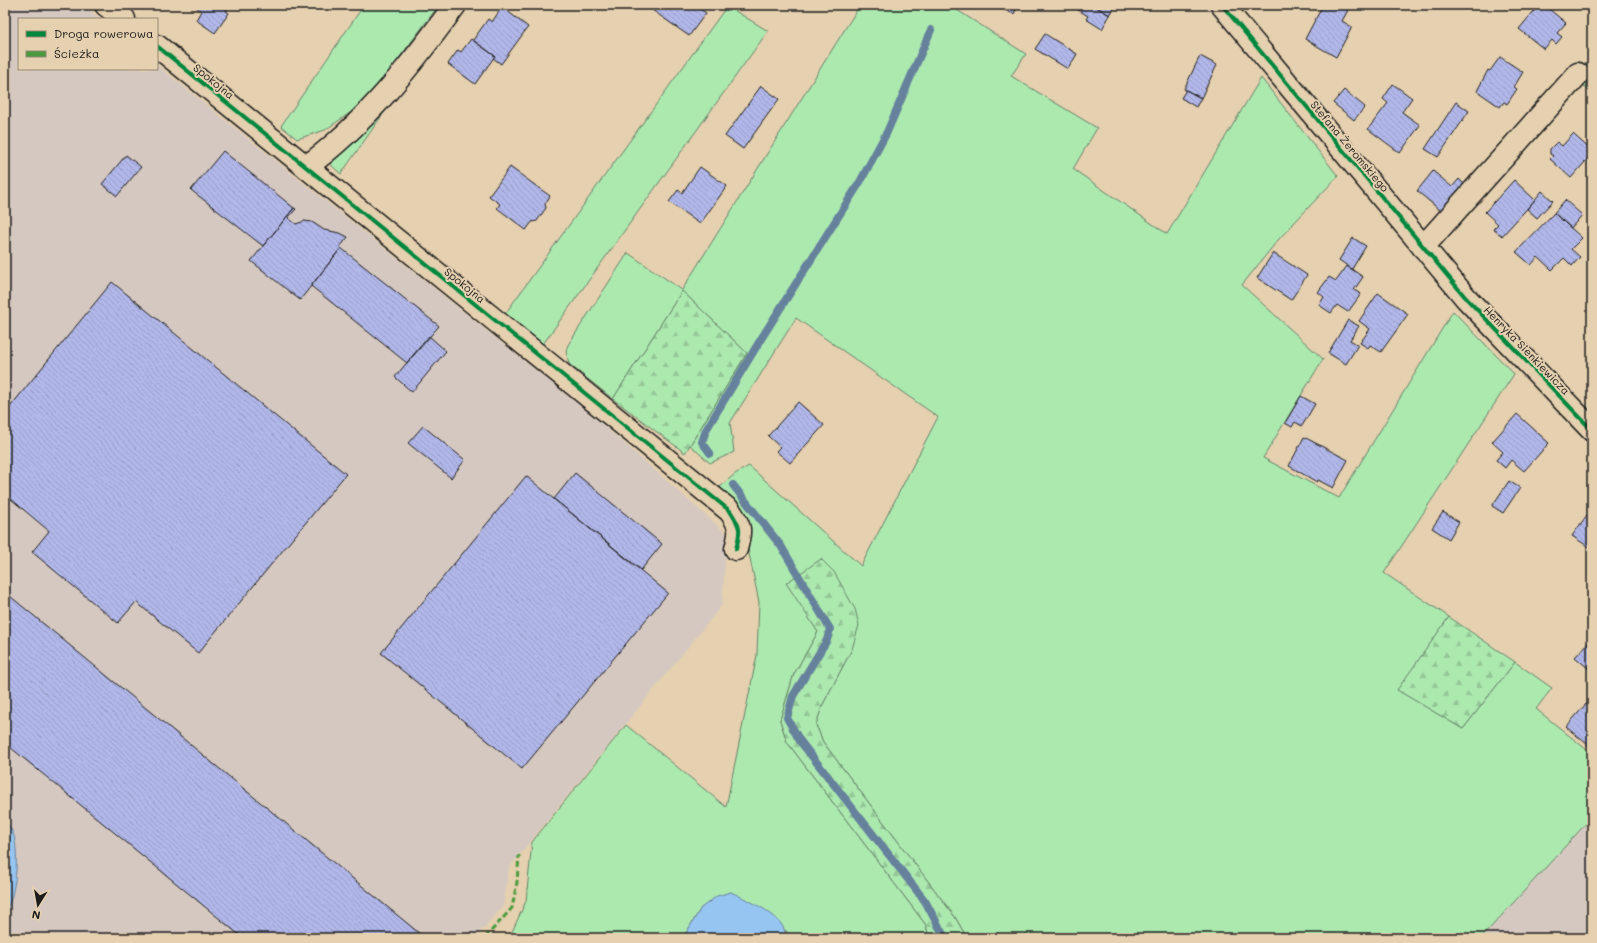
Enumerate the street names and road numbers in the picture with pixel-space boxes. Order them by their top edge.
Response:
street label: Spokojna [190,60,238,102]
street label: Stefana Żeromskiego [1307,97,1393,195]
street label: Spokojna [441,264,489,306]
street label: Henryka Sienkiewicza [1481,302,1573,398]

